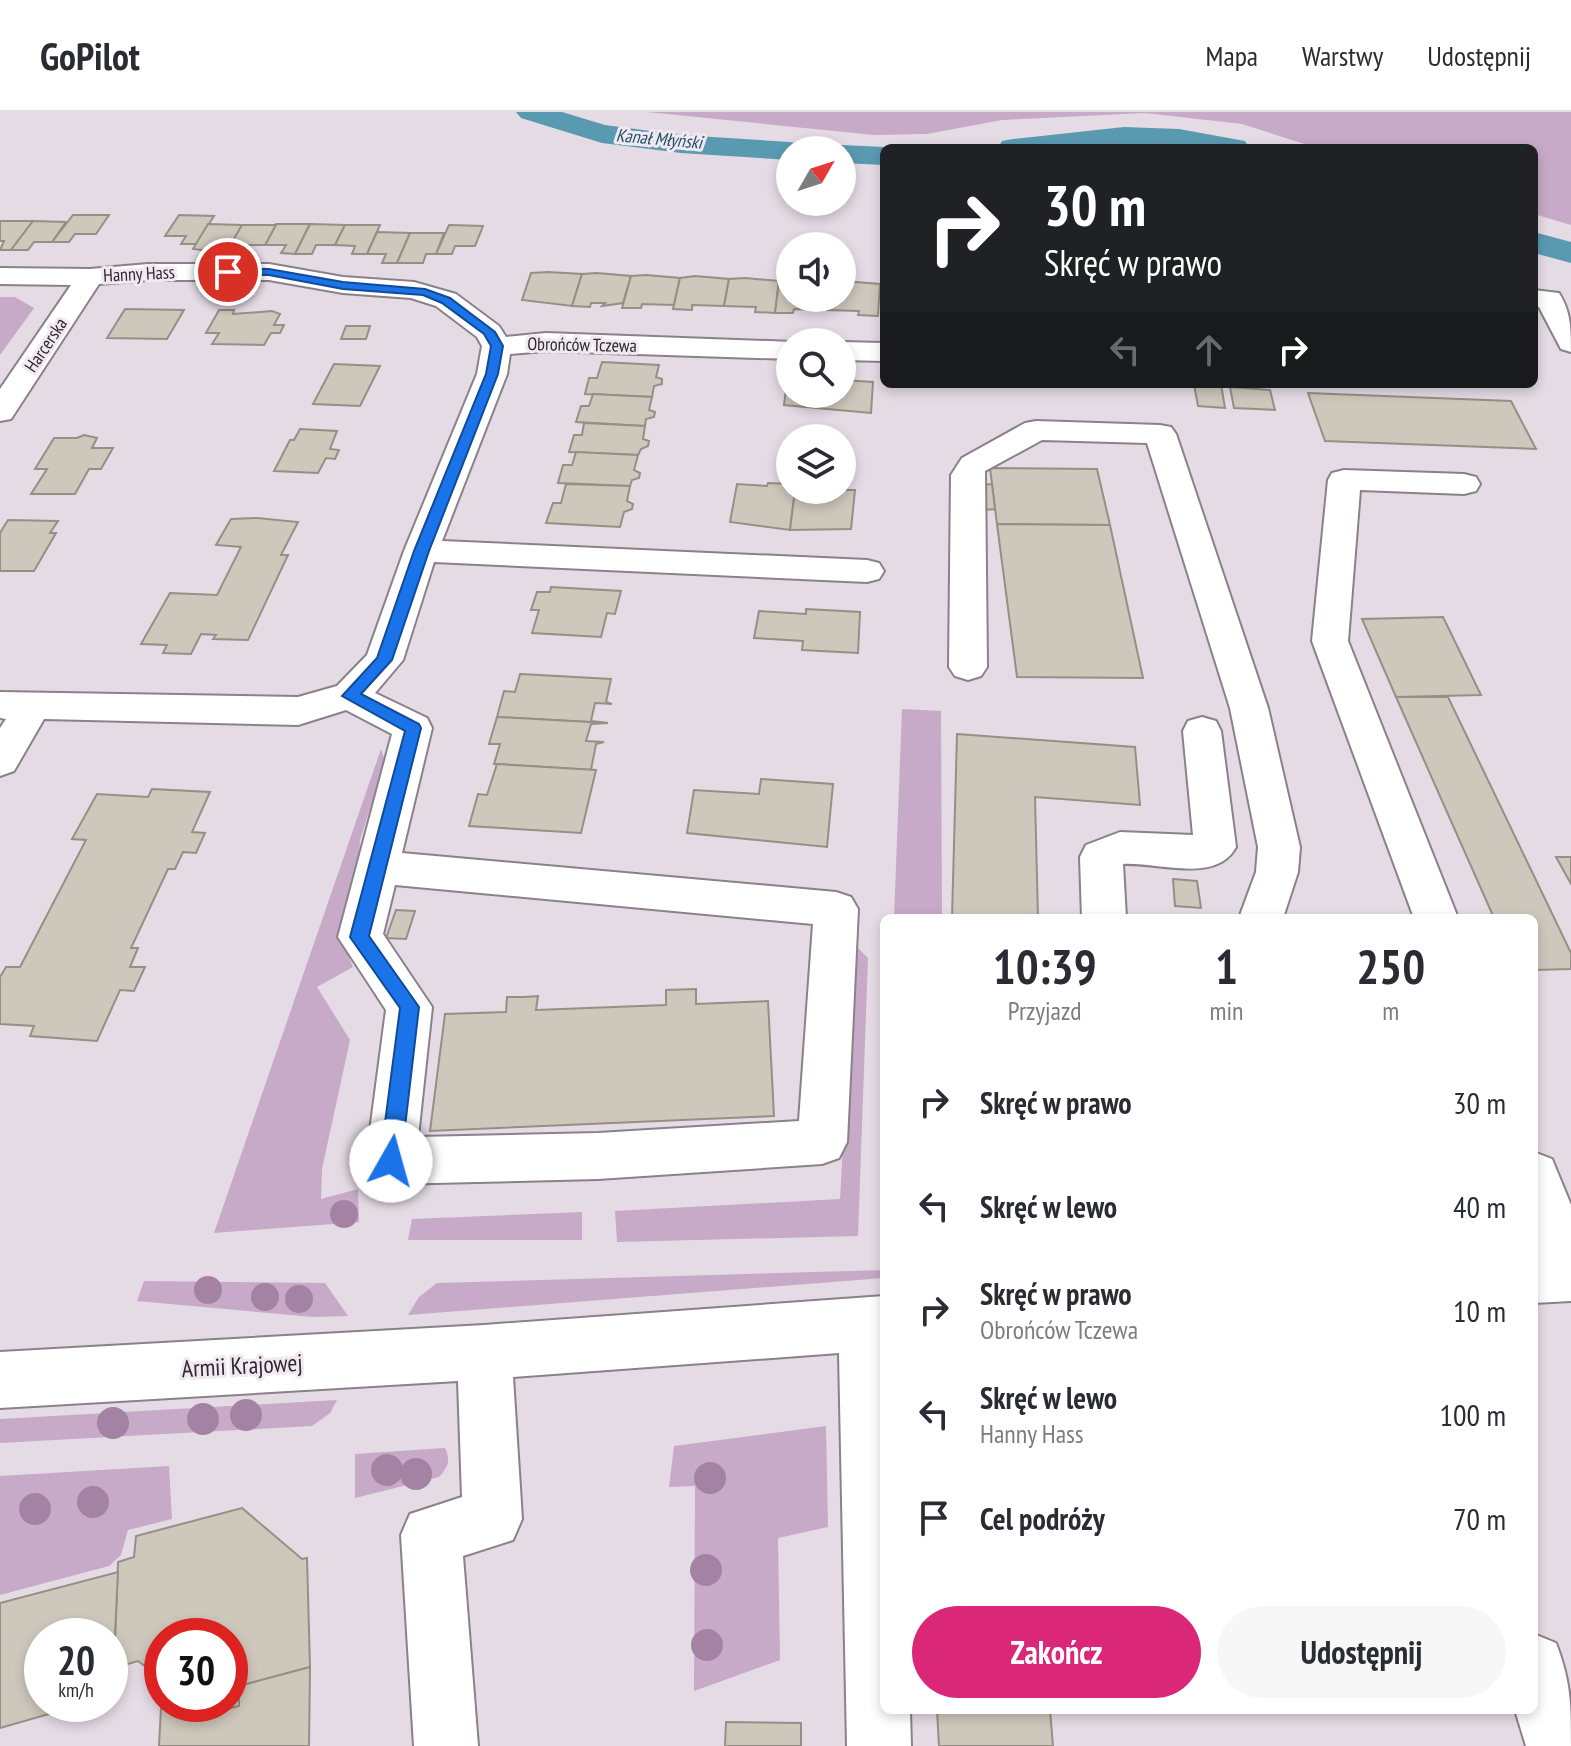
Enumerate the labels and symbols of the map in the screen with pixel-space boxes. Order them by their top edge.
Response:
water label: Kanał Młyński [615,123,705,154]
north arrow [776,136,856,216]
pin [194,238,262,306]
street label: Hanny Hass [103,260,175,287]
street label: Harcerska [19,313,72,376]
street label: Obrońców Tczewa [527,332,637,357]
position arrow [349,1119,433,1203]
street label: Armii Krajowej [181,1347,303,1384]
speed limit sign: 30 [144,1618,248,1722]

